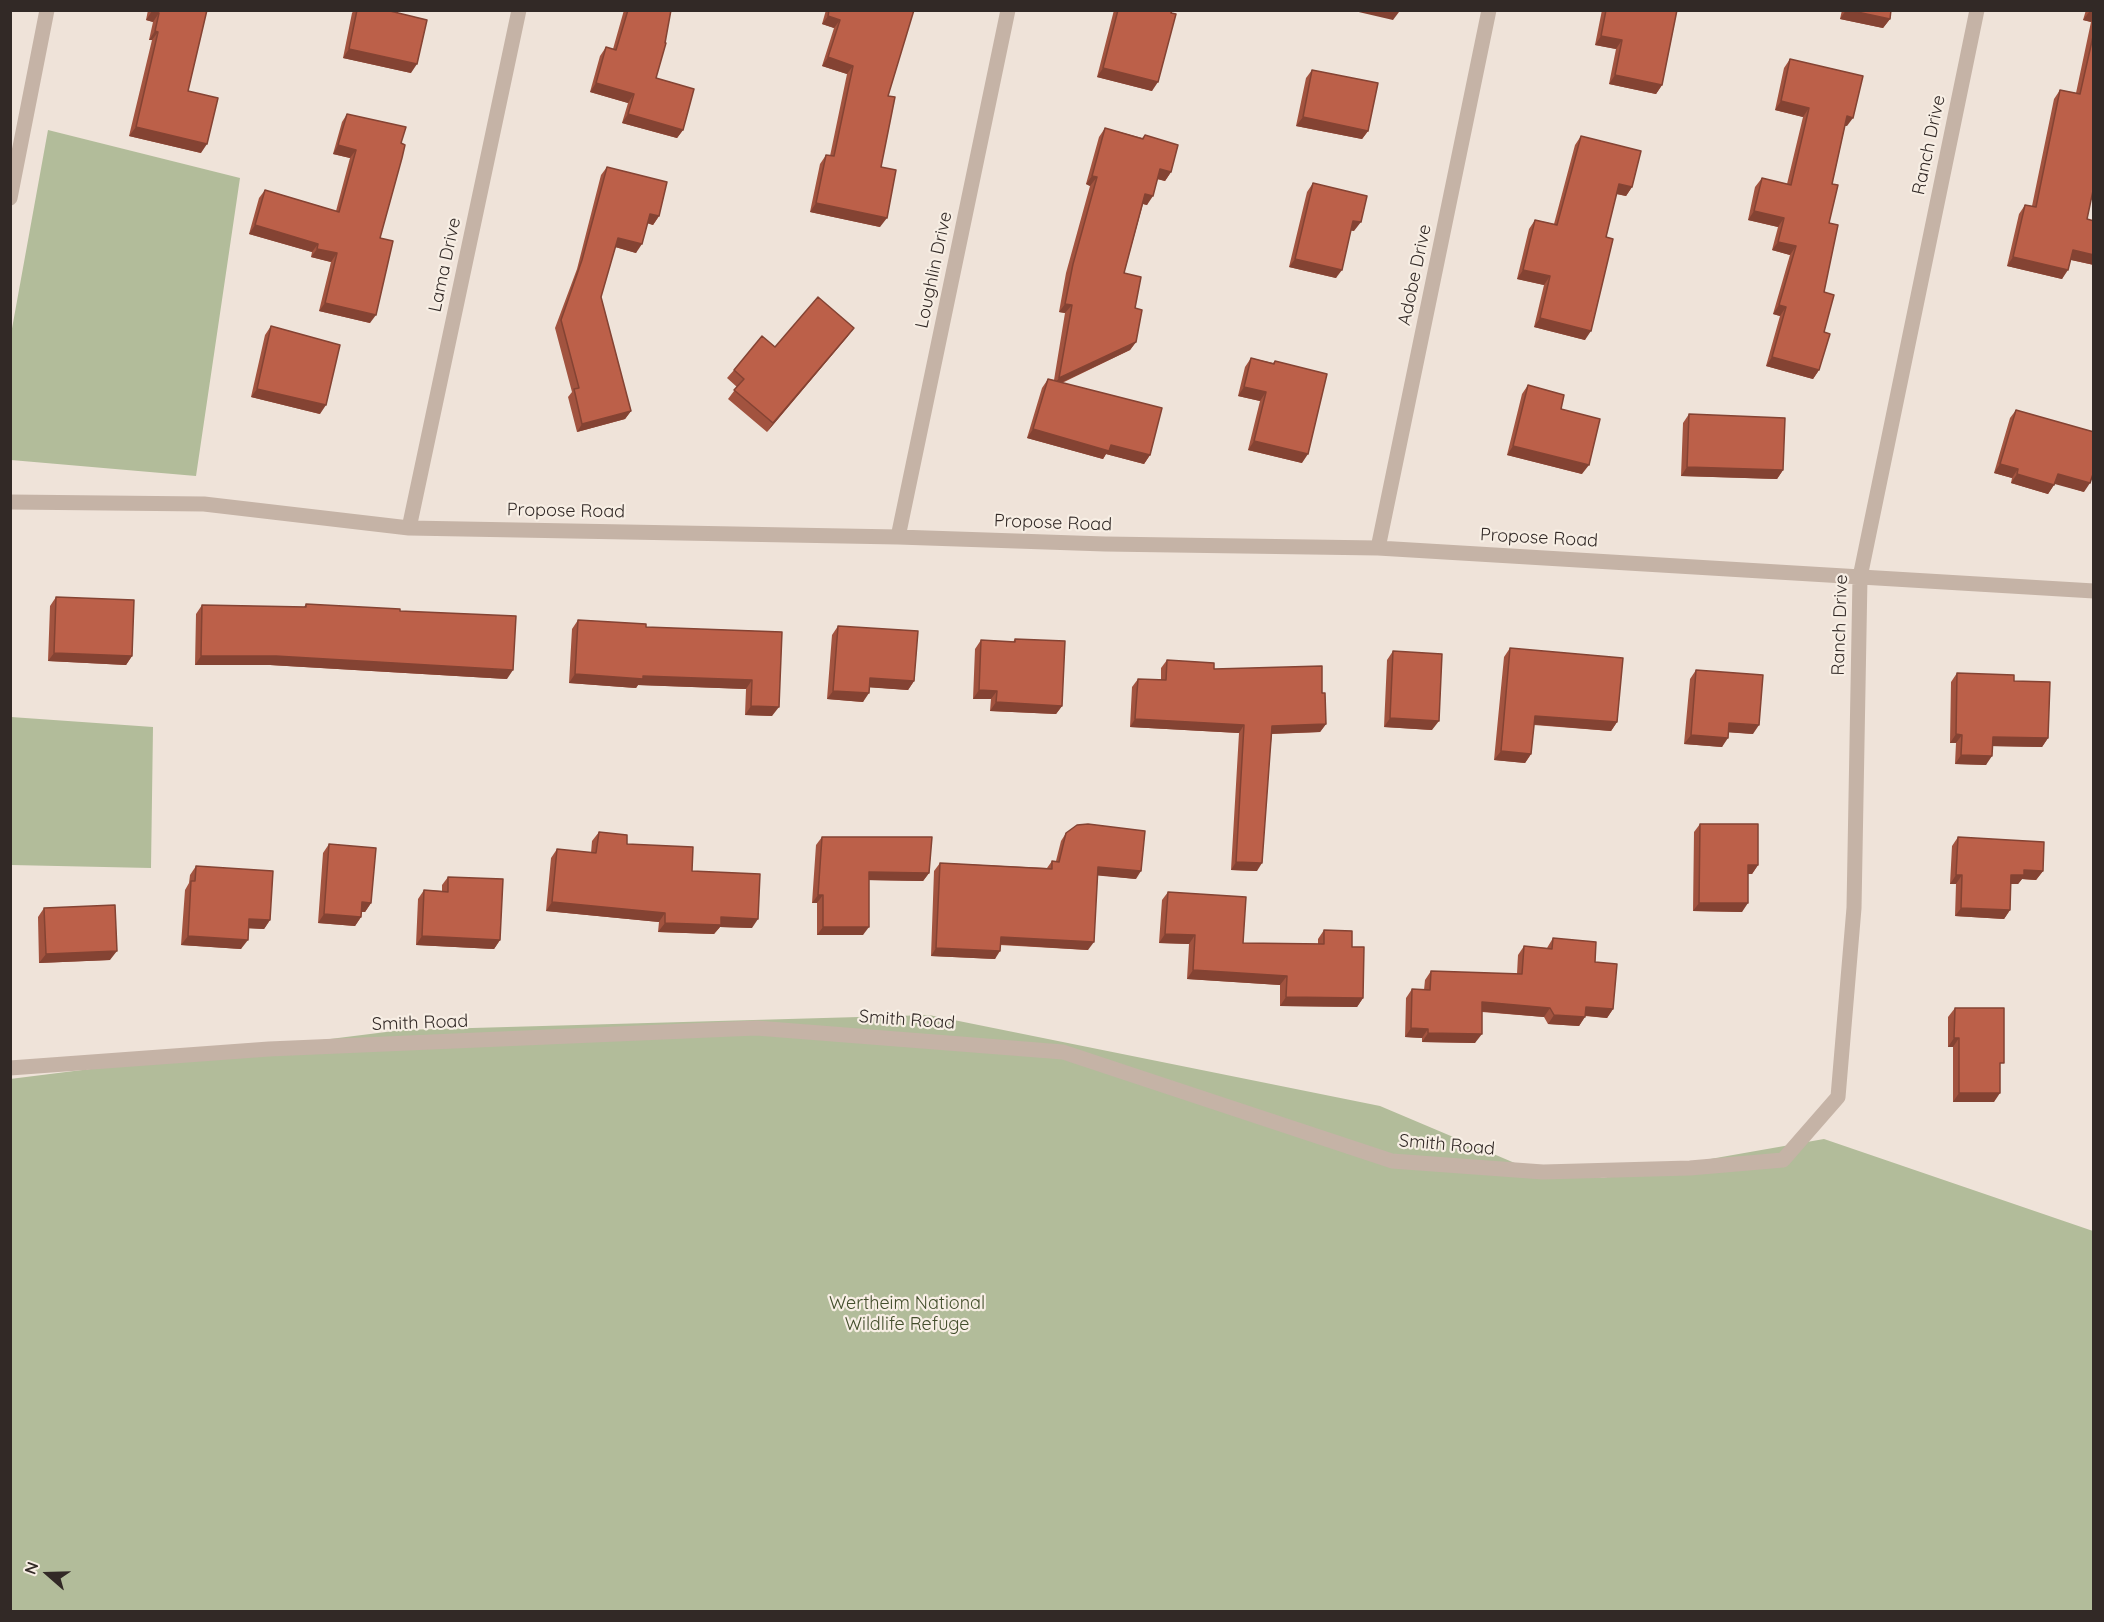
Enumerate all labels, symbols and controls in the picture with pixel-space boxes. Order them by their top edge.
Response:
street label: Ranch Drive [1908,93,1950,197]
street label: Loughlin Drive [911,210,957,330]
street label: Lama Drive [424,216,466,314]
street label: Adobe Drive [1394,223,1436,327]
street label: Propose Road [507,499,625,523]
street label: Propose Road [994,510,1112,536]
street label: Propose Road [1479,524,1599,552]
street label: Ranch Drive [1827,574,1853,676]
street label: Smith Road [858,1006,956,1034]
street label: Smith Road [372,1011,468,1035]
street label: Smith Road [1398,1130,1496,1160]
park label: Wertheim National Wildlife Refuge [829,1293,985,1336]
north arrow [18,1544,78,1604]
text: N [20,1559,42,1577]

